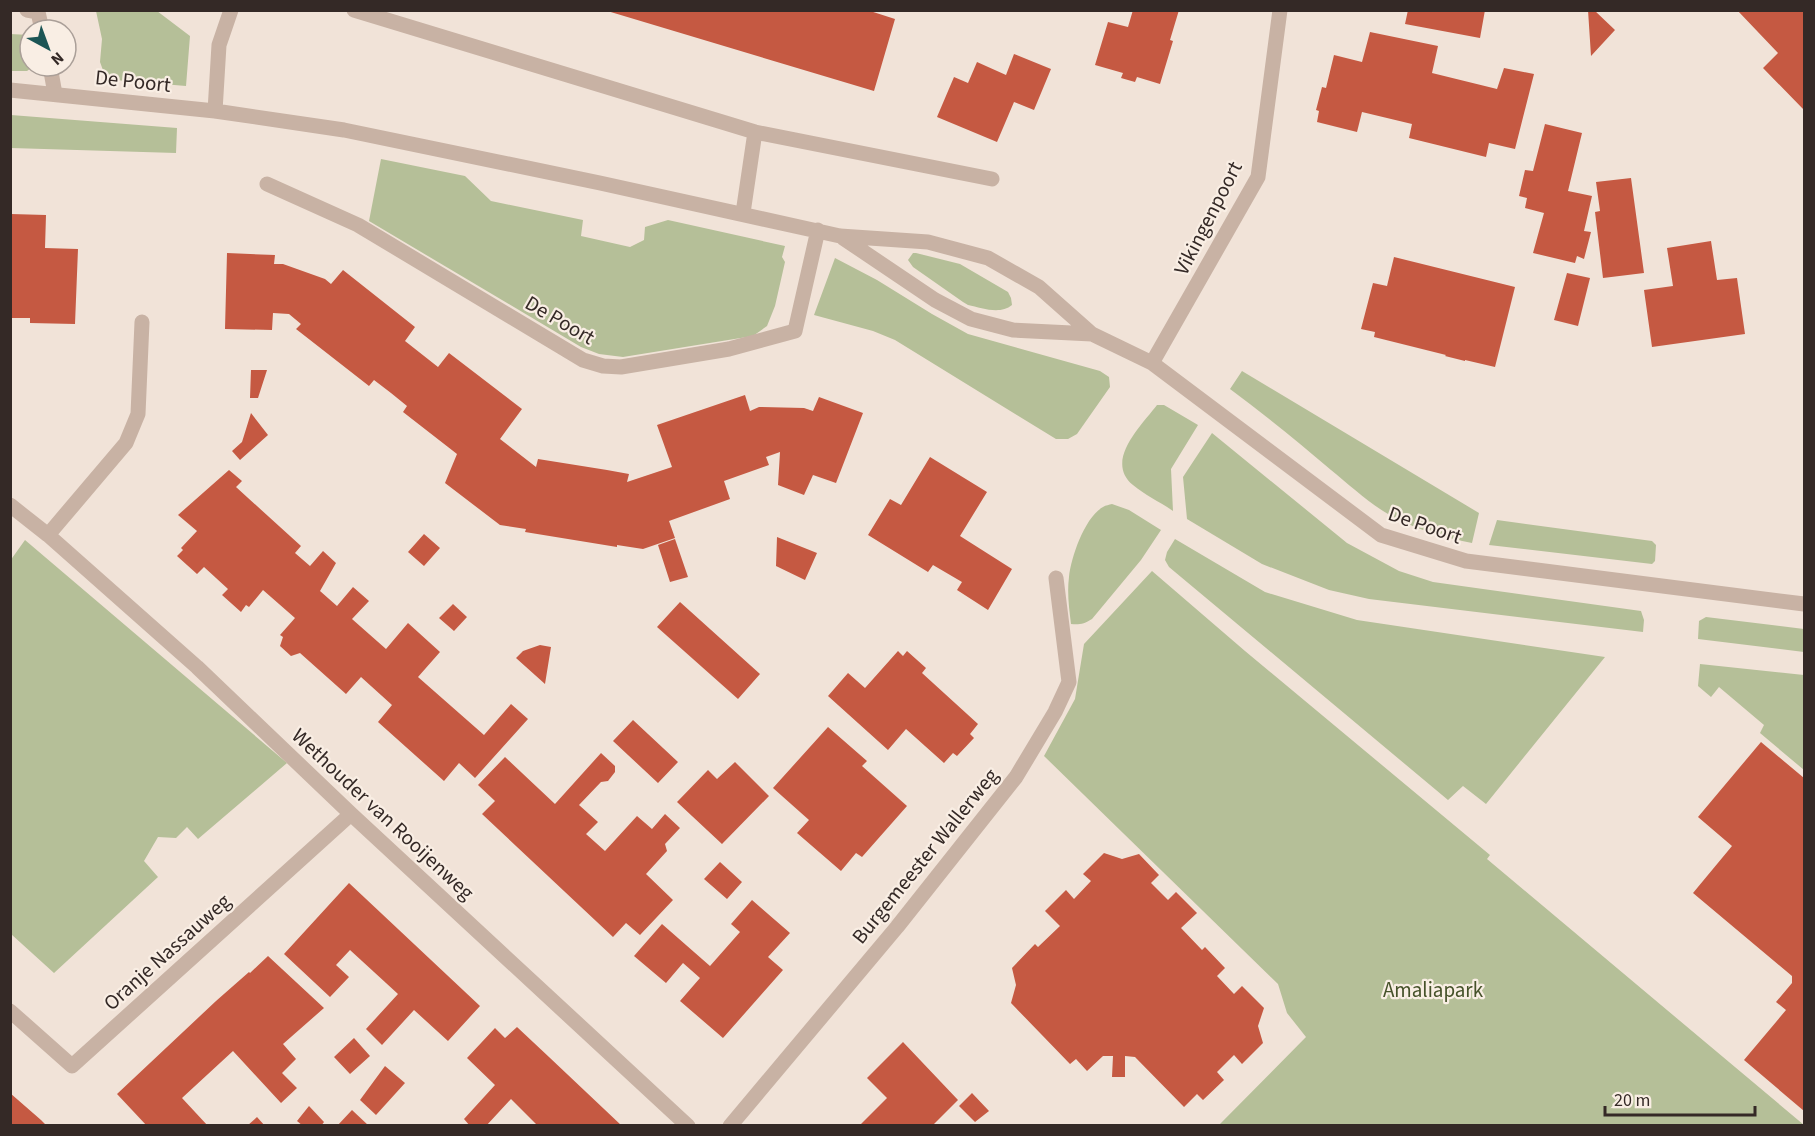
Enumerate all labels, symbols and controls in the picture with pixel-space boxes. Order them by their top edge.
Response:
north arrow [18,18,78,78]
text: N [46,47,68,70]
street label: De Poort [94,62,172,100]
street label: Vikingenpoort [1166,156,1250,280]
street label: De Poort [520,288,600,352]
street label: De Poort [1384,498,1466,552]
street label: Wethouder van Rooijenweg [285,721,481,907]
street label: Burgemeester Wallerweg [845,761,1006,950]
street label: Oranje Nassauweg [97,886,238,1017]
park label: Amaliapark [1383,975,1484,1005]
scale bar [1605,1079,1755,1117]
text: 20 m [1614,1088,1650,1113]

